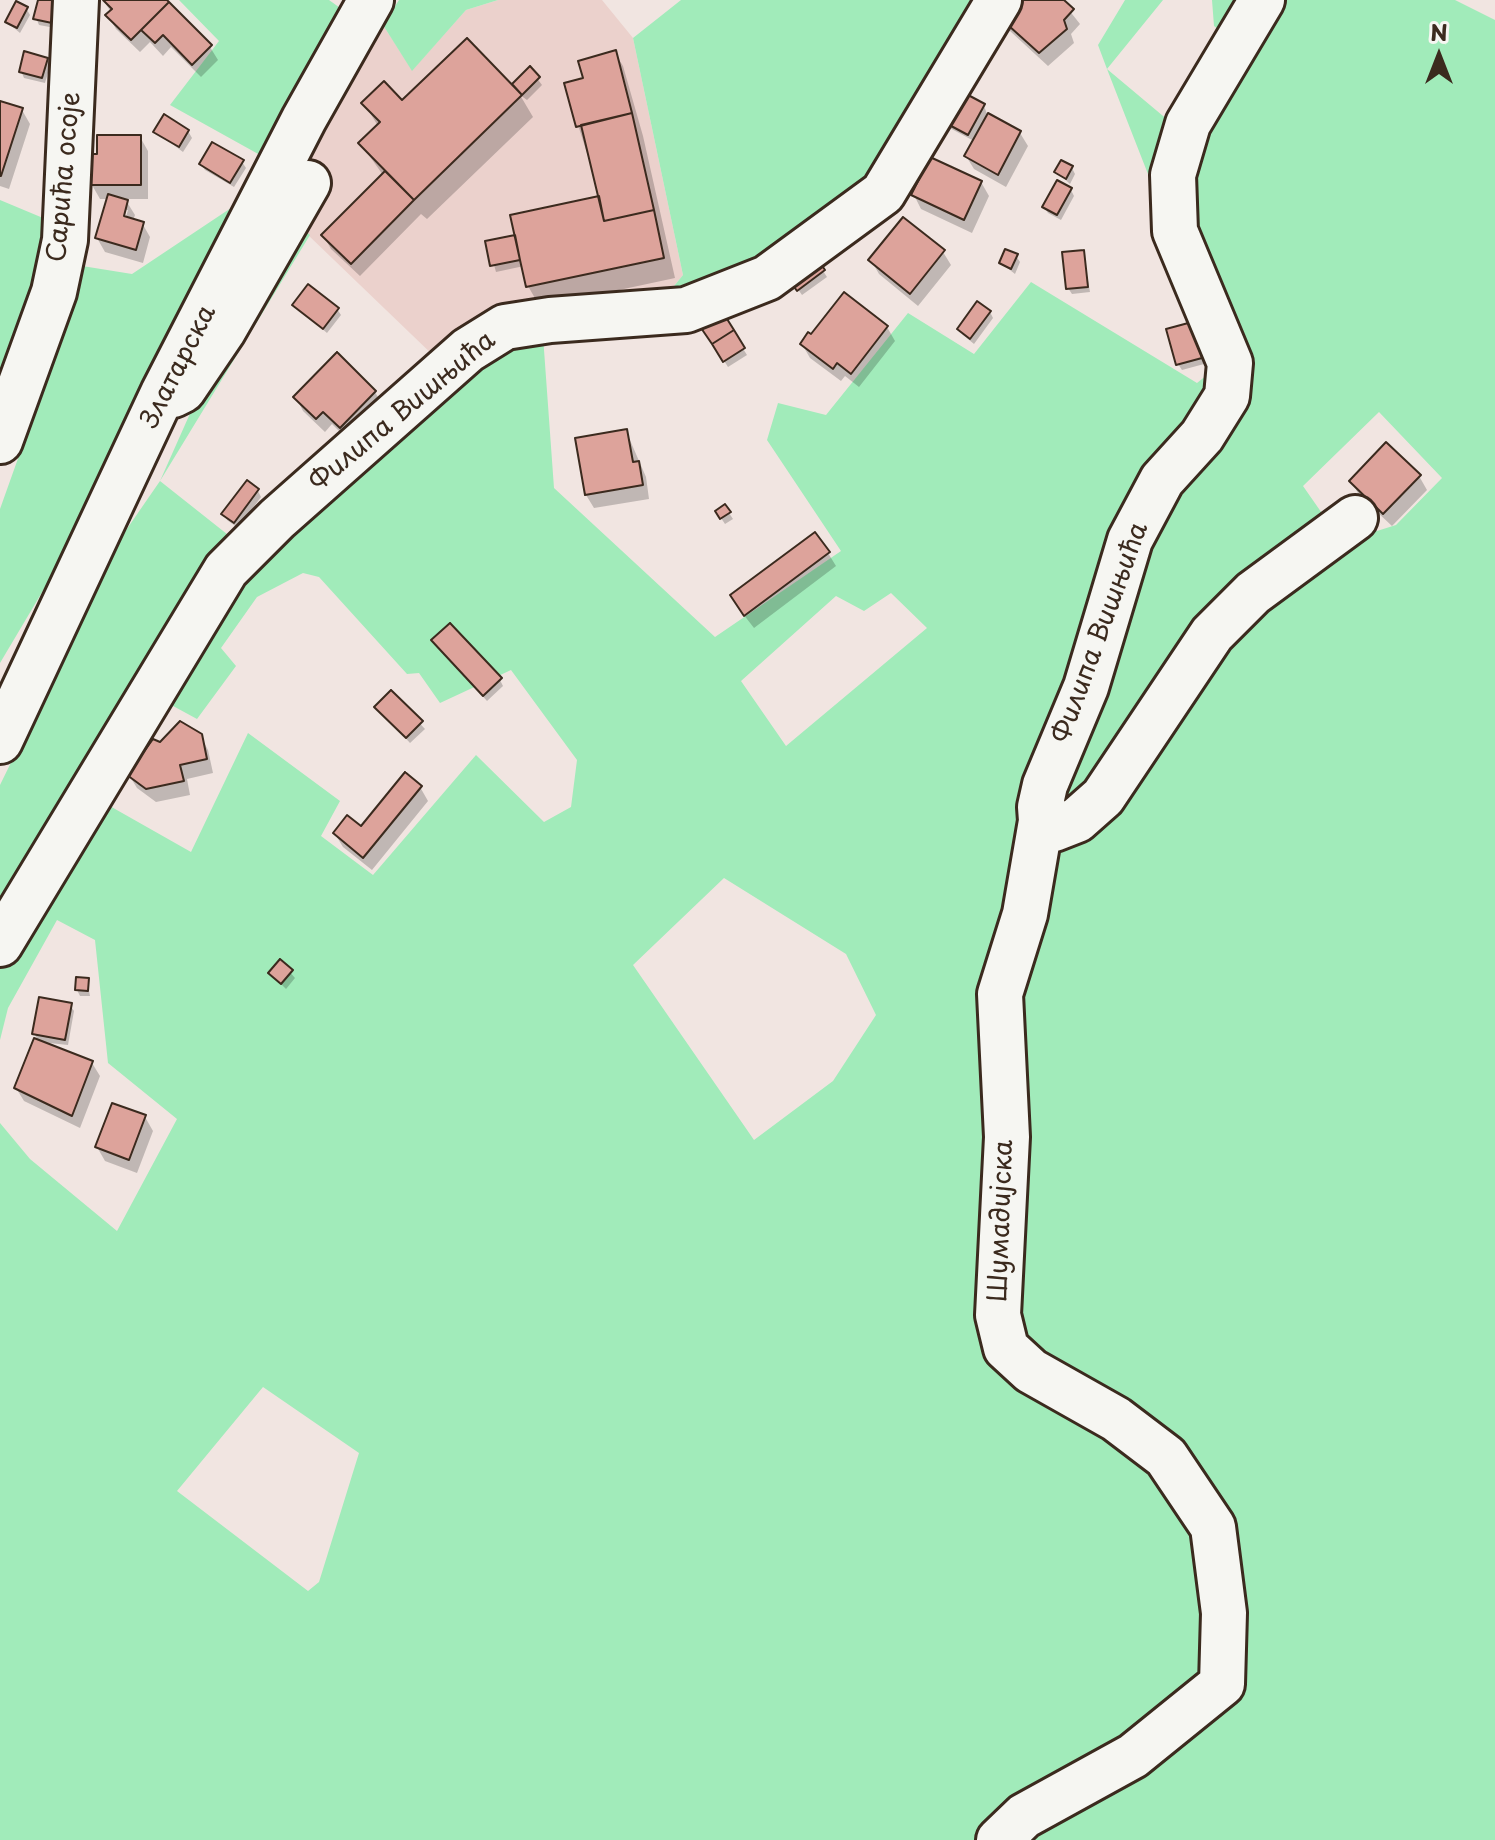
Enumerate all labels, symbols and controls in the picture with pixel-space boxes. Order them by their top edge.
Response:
text: N [1430,15,1448,48]
north arrow [1399,16,1479,96]
street label: Сарића осоје [42,91,88,263]
street label: Златарска [135,300,223,434]
street label: Филипа Вишњића [304,325,502,499]
street label: Филипа Вишњића [1047,518,1155,748]
street label: Шумадијска [984,1139,1020,1303]

